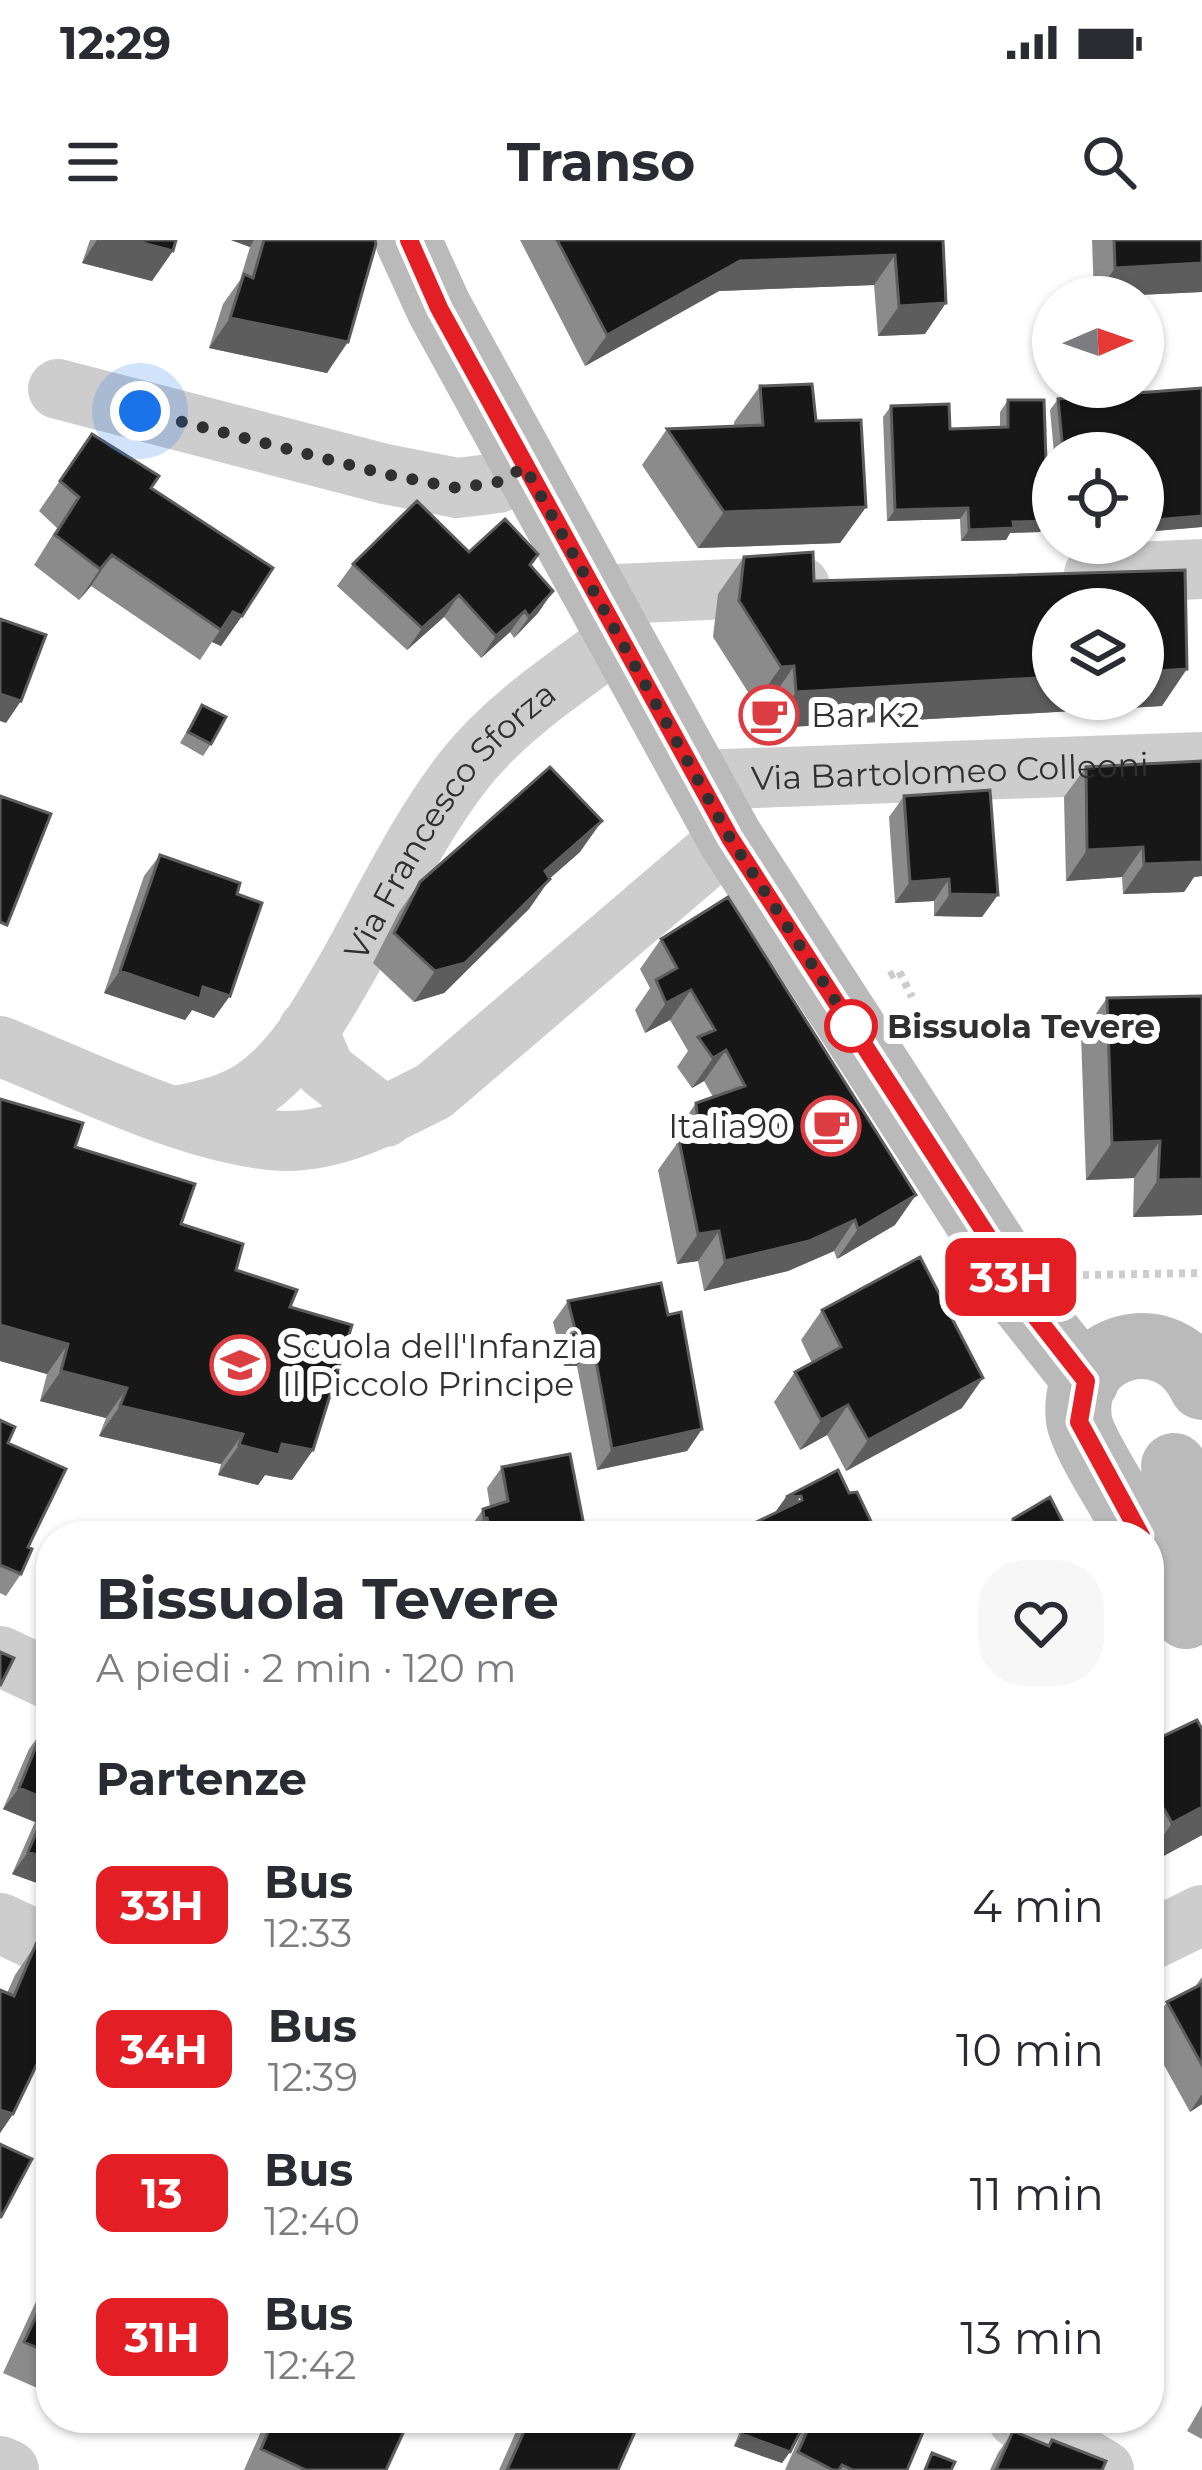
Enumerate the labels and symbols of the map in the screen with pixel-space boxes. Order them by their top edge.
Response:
north arrow [1032,276,1164,408]
your location [110,381,170,441]
street label: Via Francesco Sforza [335,673,563,967]
cafe icon: Bar K2 [738,684,800,746]
place label: Bar K2 [811,695,919,735]
street label: Via Bartolomeo Colleoni [750,744,1149,798]
marker: Bissuola Tevere [826,1001,876,1051]
place label: Bissuola Tevere [887,1006,1155,1046]
cafe icon: Italia90 [800,1095,862,1157]
place label: Italia90 [668,1106,789,1146]
line badge: 33H [942,1238,1080,1316]
place label: Scuola dell'Infanzia Il Piccolo Principe [282,1326,598,1404]
school or university icon: Scuola dell'Infanzia Il Piccolo Principe [209,1334,271,1396]

